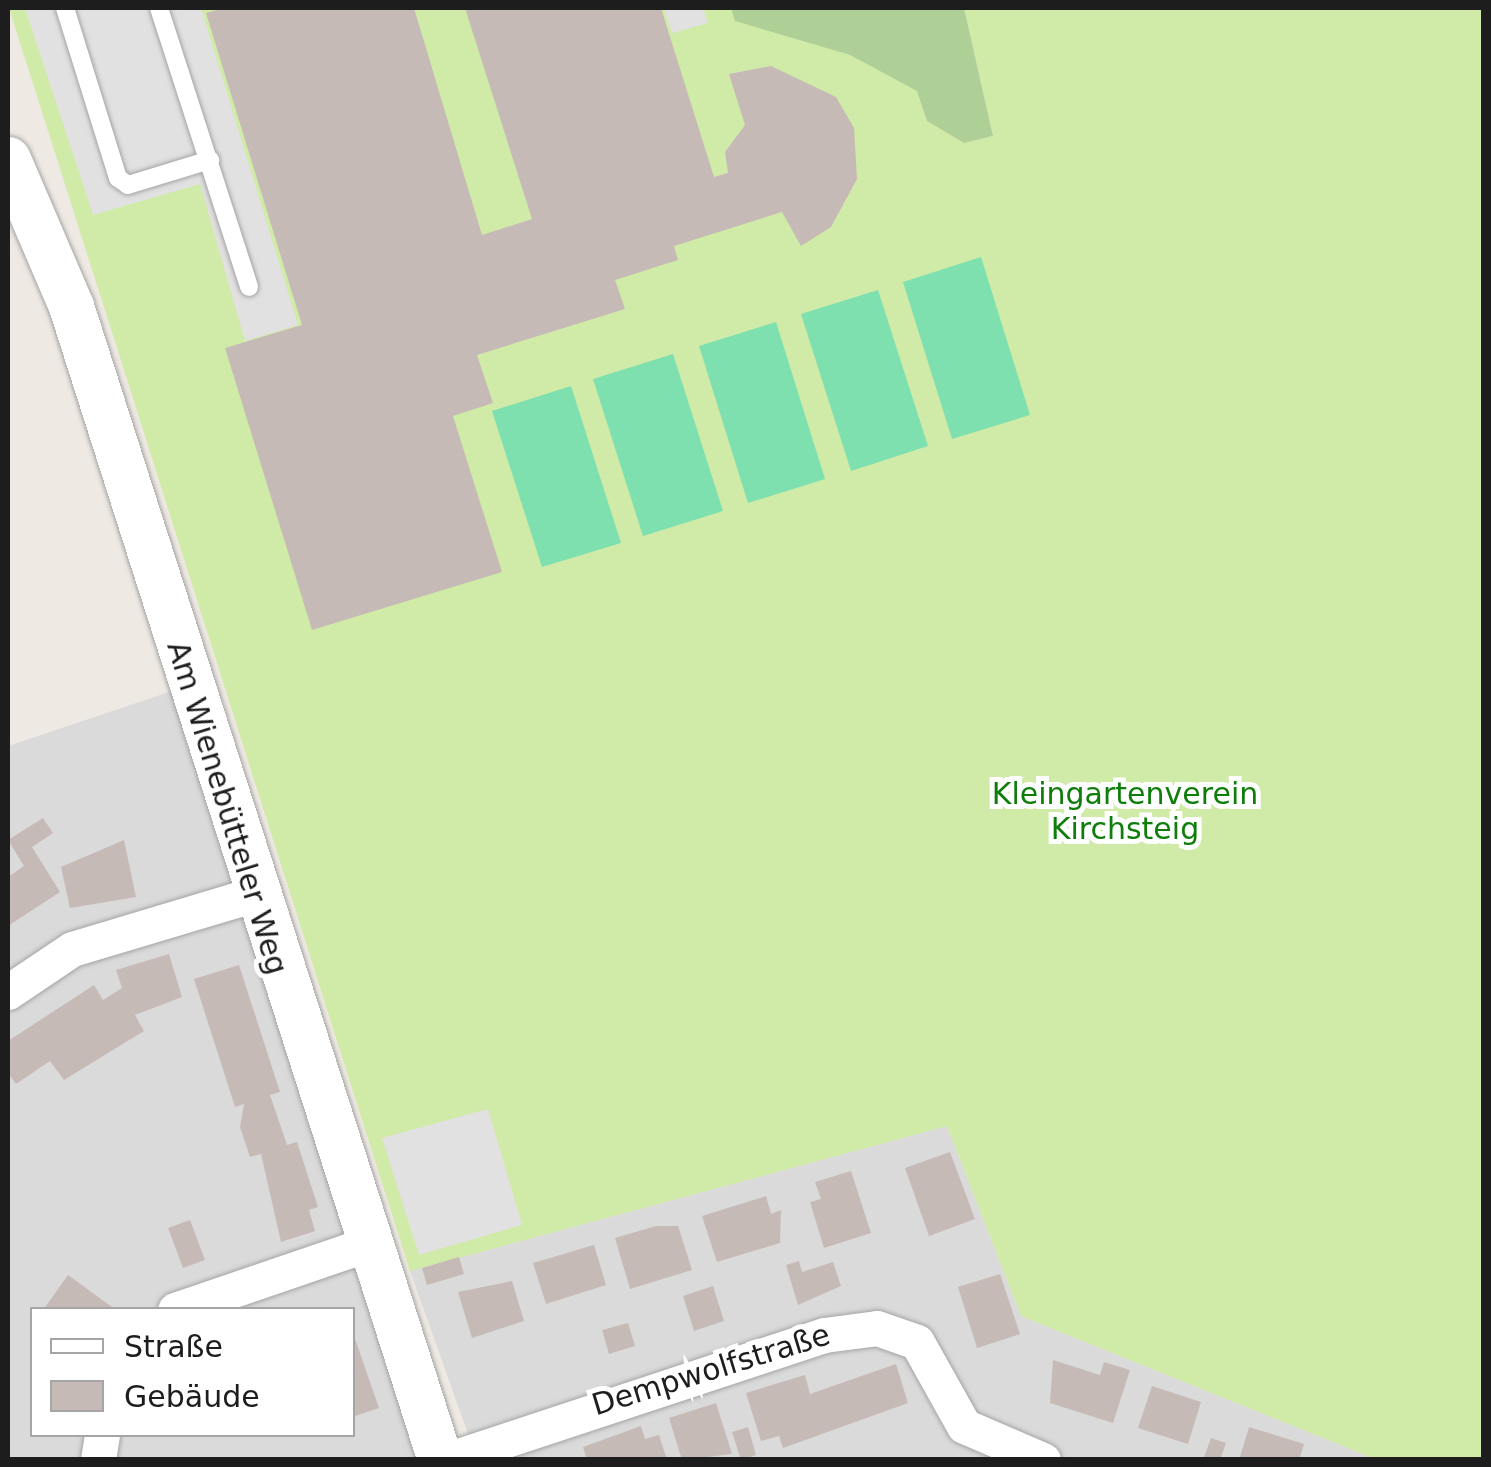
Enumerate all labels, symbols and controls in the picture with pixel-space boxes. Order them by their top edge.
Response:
street label: Am Wienebütteler Weg [159,637,295,979]
park label: Kleingartenverein Kirchsteig [992,776,1258,846]
legend [30,1307,355,1437]
street label: Dempwolfstraße [588,1317,834,1423]
text: Straße [124,1329,223,1364]
text: Gebäude [124,1379,260,1414]

